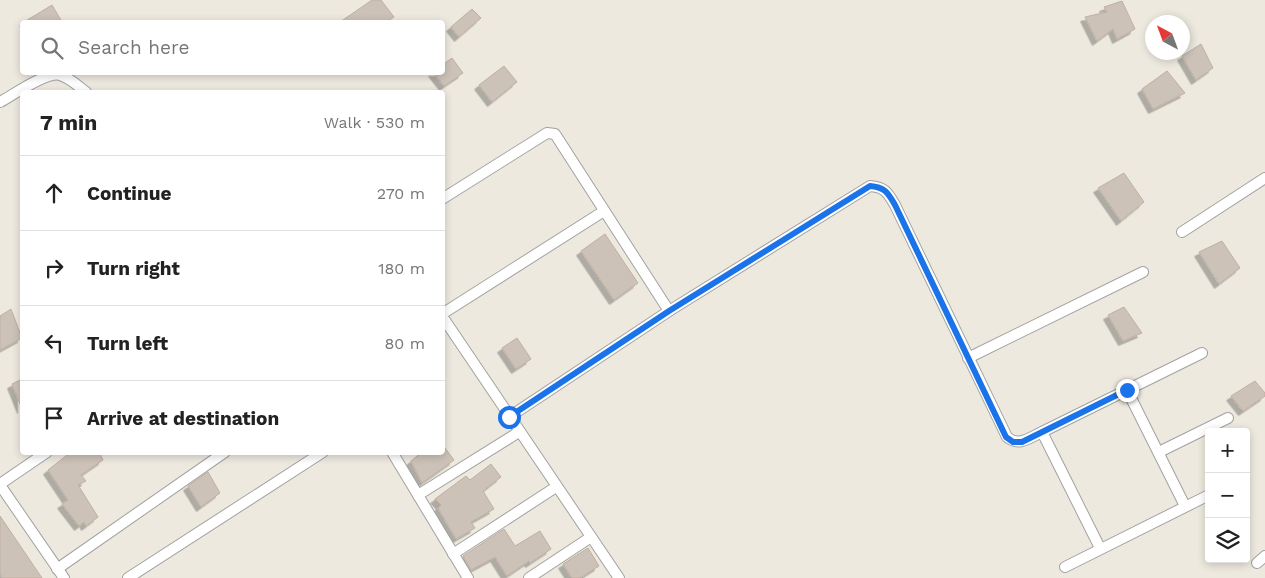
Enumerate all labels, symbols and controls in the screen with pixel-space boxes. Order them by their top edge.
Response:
north arrow [1145,15,1190,60]
search box [20,20,445,75]
icon: search [38,34,66,62]
text: Search here [78,36,189,59]
text: 7 min [40,110,97,135]
text: Walk · 530 m [324,113,425,132]
icon: ahead [40,179,68,207]
text: Continue [87,182,171,205]
text: 270 m [377,184,425,203]
icon: right [40,254,68,282]
text: Turn right [87,257,180,280]
text: 180 m [378,259,425,278]
icon: left [40,329,68,357]
text: Turn left [87,332,168,355]
text: 80 m [384,334,425,353]
route end [1116,379,1139,402]
icon: arrive [40,404,68,432]
route start [498,406,521,429]
text: Arrive at destination [87,407,279,430]
map controls [1205,428,1250,563]
button: + [1205,428,1250,473]
button: − [1205,473,1250,518]
button: layers [1205,518,1250,563]

